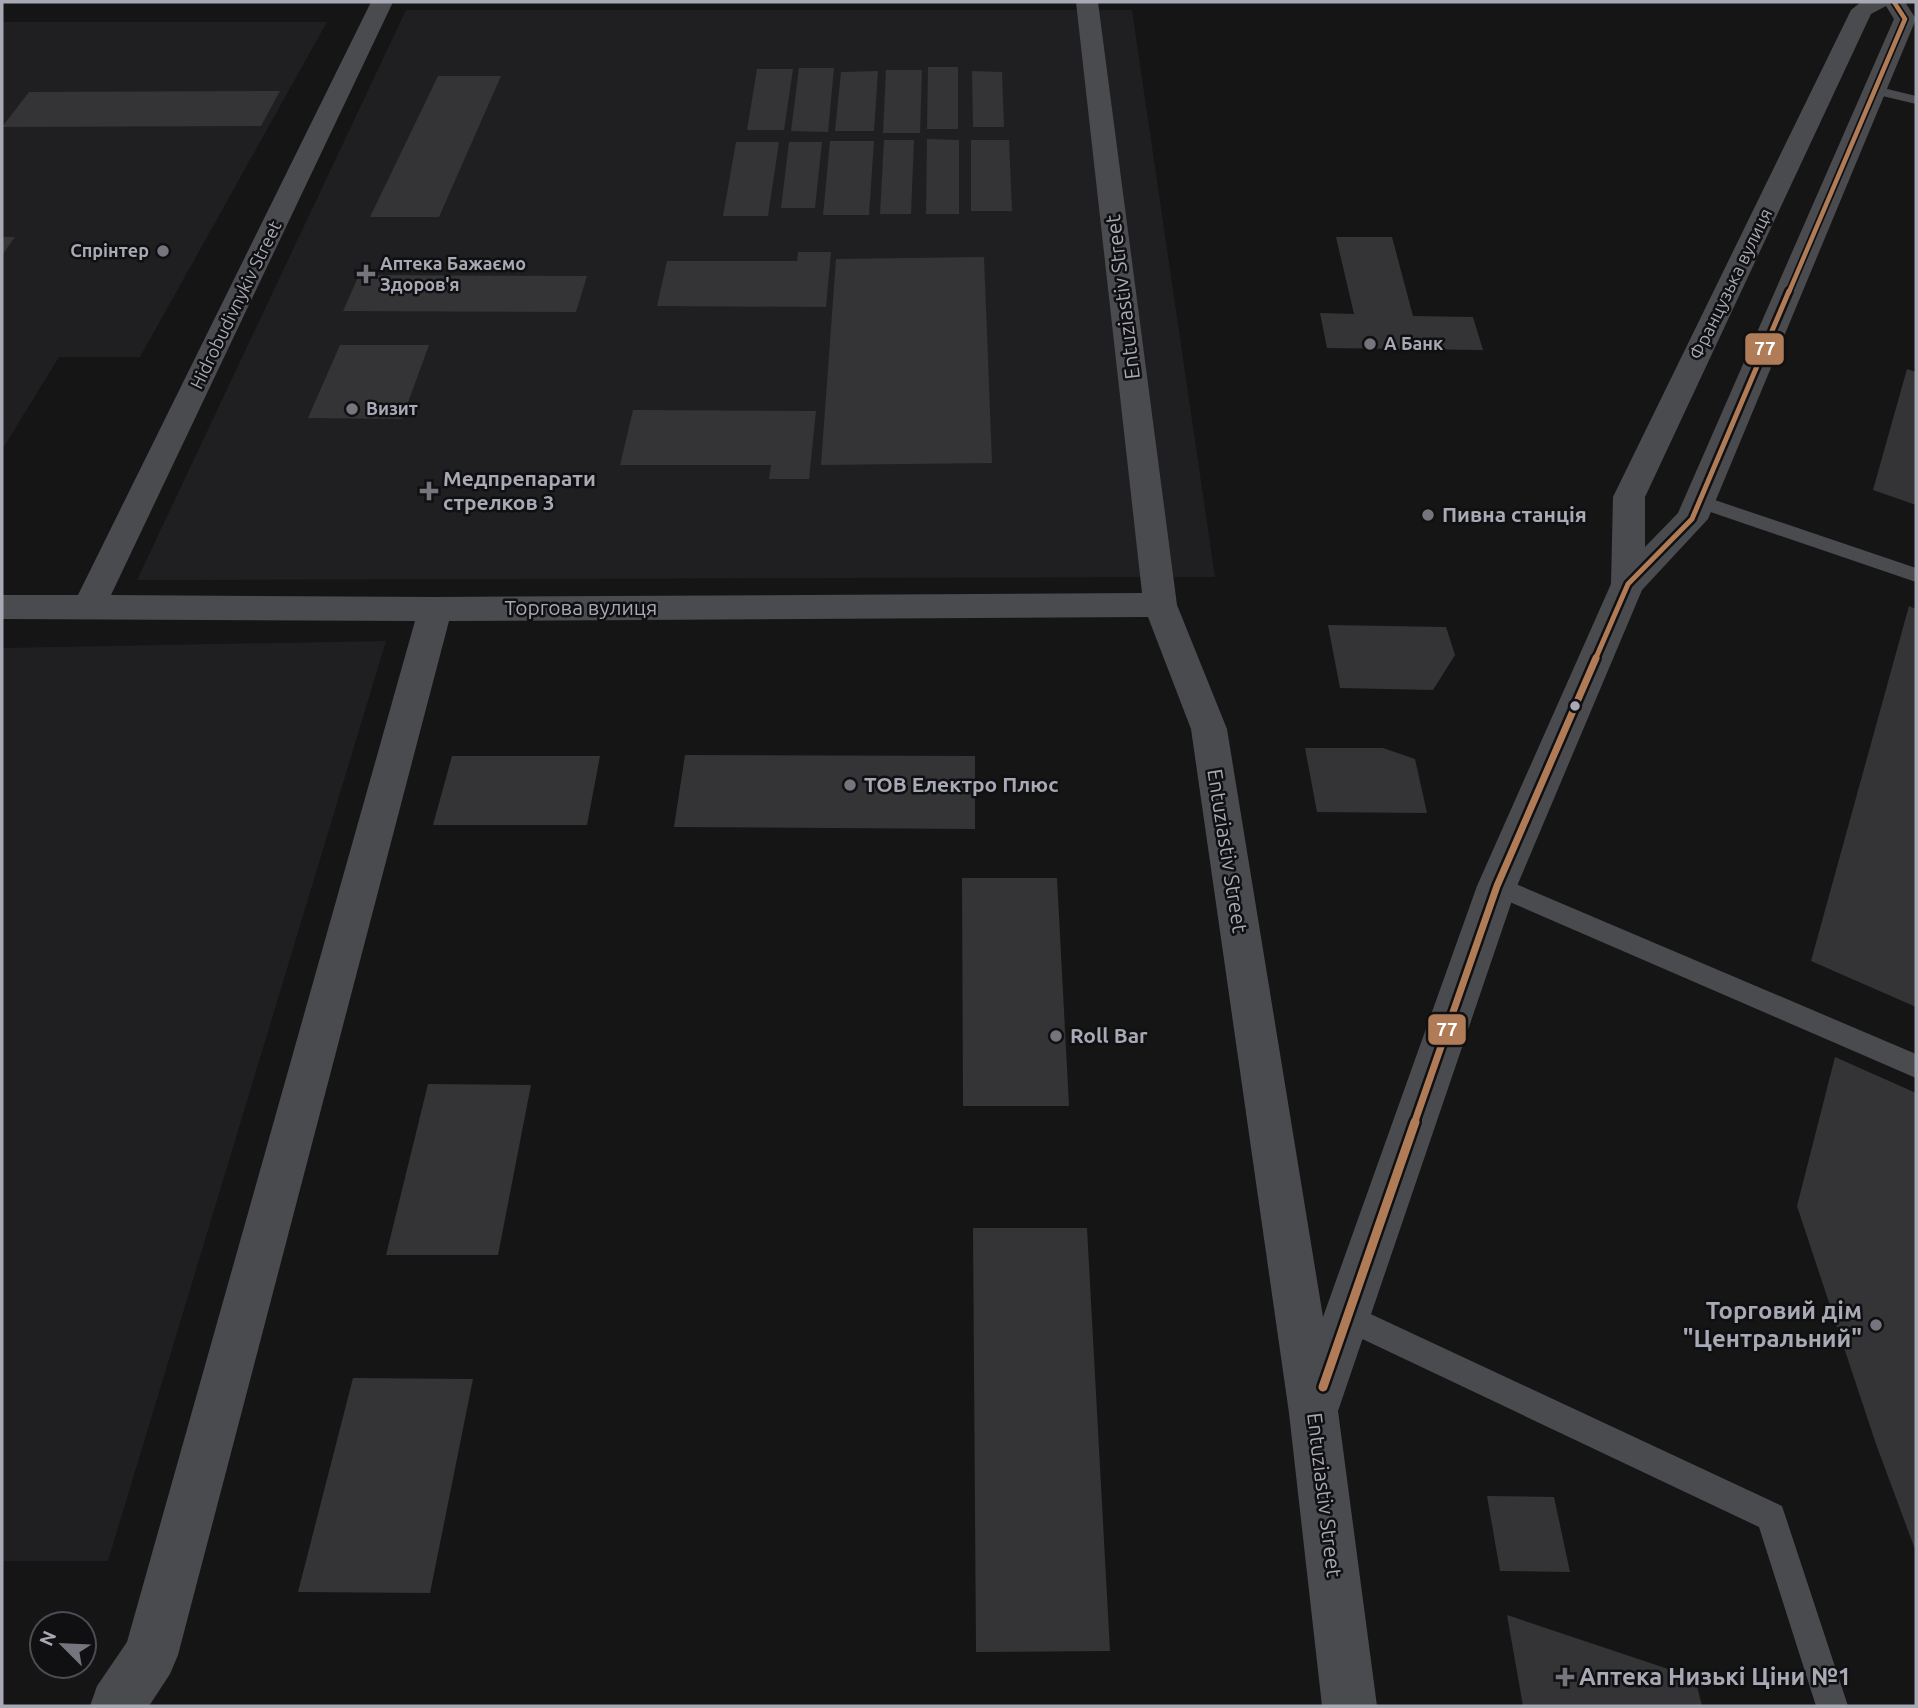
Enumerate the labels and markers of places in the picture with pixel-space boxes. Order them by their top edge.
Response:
place label: Спрінтер [70,240,149,260]
marker: Спрінтер [155,243,171,259]
place label: Аптека Бажаємо Здоров'я [380,253,526,294]
marker: Аптека Бажаємо Здоров'я [358,266,374,282]
place label: А Банк [1384,333,1444,353]
marker: А Банк [1362,336,1378,352]
place label: Визит [366,398,418,418]
marker: Визит [344,401,360,417]
place label: Медпрепарати стрелков 3 [443,466,596,514]
marker: Медпрепарати стрелков 3 [421,483,437,499]
place label: Пивна станція [1442,502,1587,526]
marker: Пивна станція [1420,507,1436,523]
unlabelled marker [1568,699,1582,713]
place label: ТОВ Електро Плюс [864,772,1059,796]
marker: ТОВ Електро Плюс [842,777,858,793]
place label: Roll Bar [1070,1023,1148,1047]
marker: Roll Bar [1048,1028,1064,1044]
place label: Торговий дім "Центральний" [1683,1297,1862,1352]
marker: Торговий дім "Центральний" [1868,1317,1884,1333]
place label: Аптека Низькі Ціни №1 [1579,1663,1851,1690]
marker: Аптека Низькі Ціни №1 [1557,1669,1573,1685]

